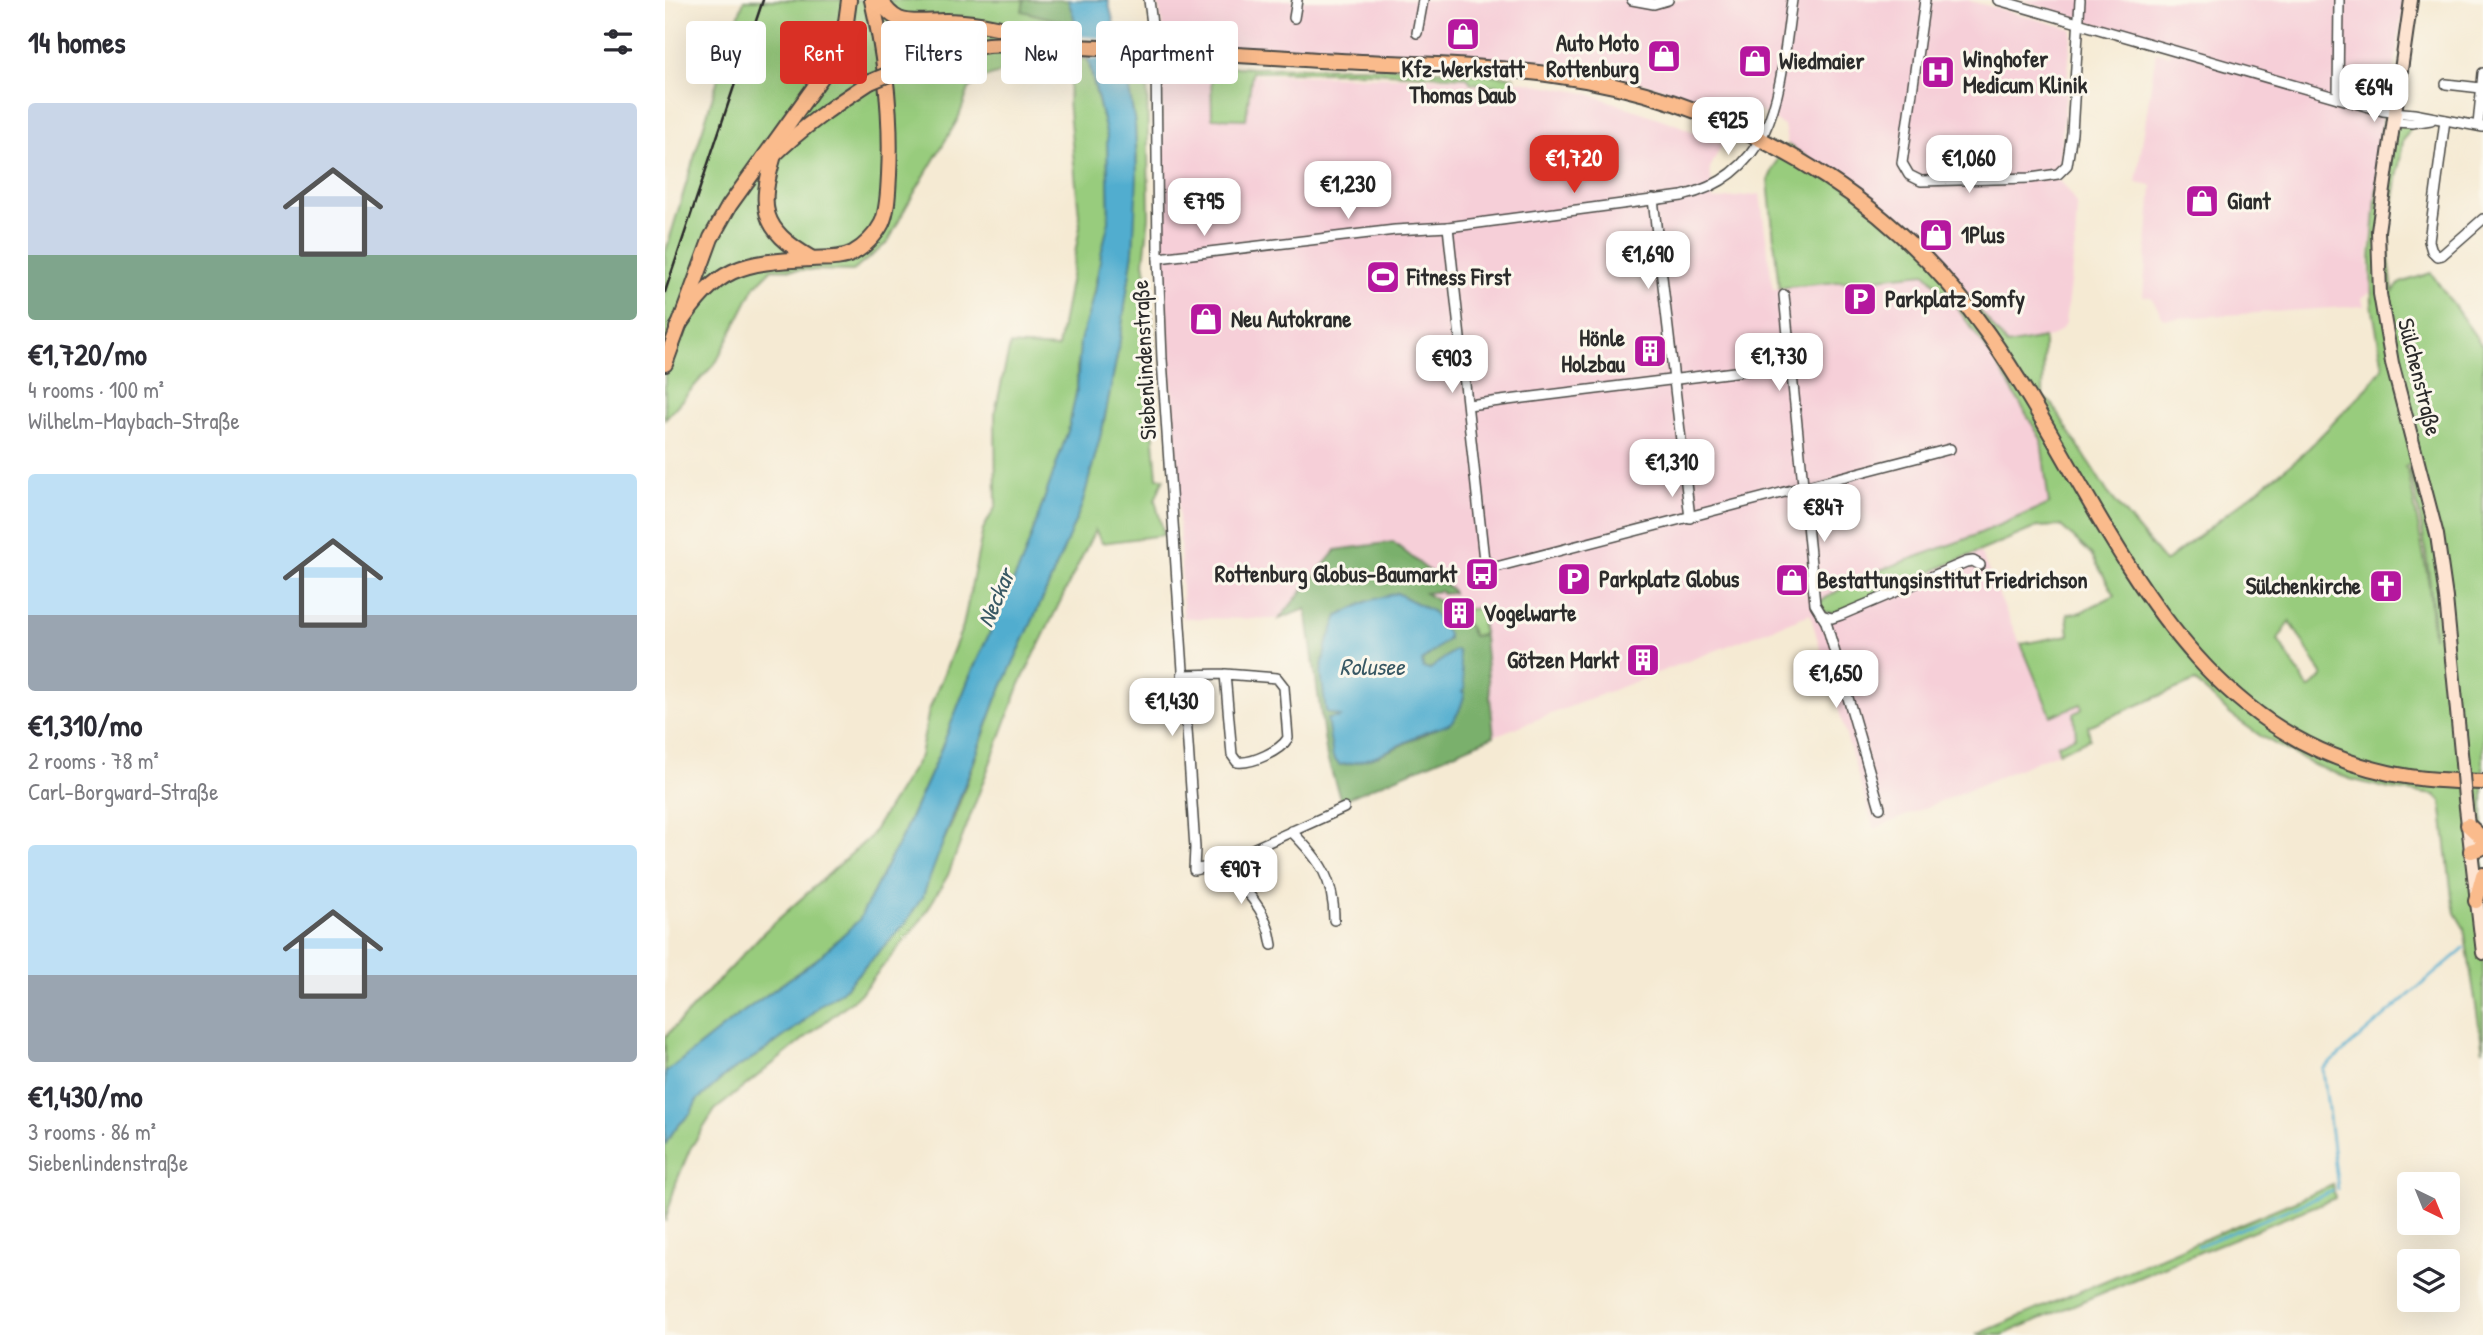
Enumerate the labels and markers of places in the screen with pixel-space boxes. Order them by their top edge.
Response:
shop icon: Kfz-Werkstatt Thomas Daub [1444,15,1482,53]
place label: Auto Moto Rottenburg [1546,27,1640,85]
shop icon: Auto Moto Rottenburg [1645,37,1683,75]
shop icon: Wiedmaier [1736,42,1774,80]
place label: Winghofer Medicum Klinik [1963,43,2088,100]
place label: Wiedmaier [1779,45,1864,76]
place label: Kfz-Werkstatt Thomas Daub [1402,53,1525,110]
hospital icon: Winghofer Medicum Klinik [1919,53,1957,91]
pin: €694 [2333,64,2415,124]
pin: €925 [1687,97,1769,157]
pin: €1,720 [1517,136,1631,195]
pin: €1,060 [1912,136,2026,195]
pin: €1,230 [1291,162,1405,221]
pin: €795 [1163,178,1245,238]
shop icon: Giant [2183,182,2221,220]
place label: Giant [2227,185,2272,216]
shop icon: 1Plus [1917,216,1955,254]
place label: 1Plus [1961,219,2005,250]
pin: €1,690 [1591,232,1705,291]
sports icon: Fitness First [1364,258,1402,296]
place label: Fitness First [1406,261,1512,292]
parking icon: Parkplatz Somfy [1841,280,1879,318]
place label: Parkplatz Somfy [1885,283,2025,315]
shop icon: Neu Autokrane [1187,300,1225,338]
place label: Neu Autokrane [1231,303,1352,334]
place label: Hönle Holzbau [1561,322,1626,379]
building icon: Hönle Holzbau [1631,332,1669,370]
pin: €1,730 [1722,334,1836,393]
pin: €903 [1411,336,1493,395]
pin: €1,310 [1615,440,1729,499]
pin: €847 [1783,484,1865,544]
bus stop icon: Rottenburg Globus-Baumarkt [1463,555,1501,593]
place label: Rottenburg Globus-Baumarkt [1215,558,1458,590]
parking icon: Parkplatz Globus [1555,560,1593,598]
shop icon: Bestattungsinstitut Friedrichson [1773,561,1811,599]
place label: Parkplatz Globus [1599,563,1740,595]
place label: Bestattungsinstitut Friedrichson [1817,564,2088,596]
church icon: Sülchenkirche [2367,567,2405,605]
place label: Sülchenkirche [2246,570,2362,601]
building icon: Vogelwarte [1440,594,1478,632]
place label: Vogelwarte [1483,597,1577,629]
building icon: Götzen Markt [1624,641,1662,679]
place label: Götzen Markt [1507,644,1620,675]
pin: €1,650 [1779,650,1893,710]
pin: €1,430 [1115,678,1229,738]
pin: €907 [1200,846,1282,906]

